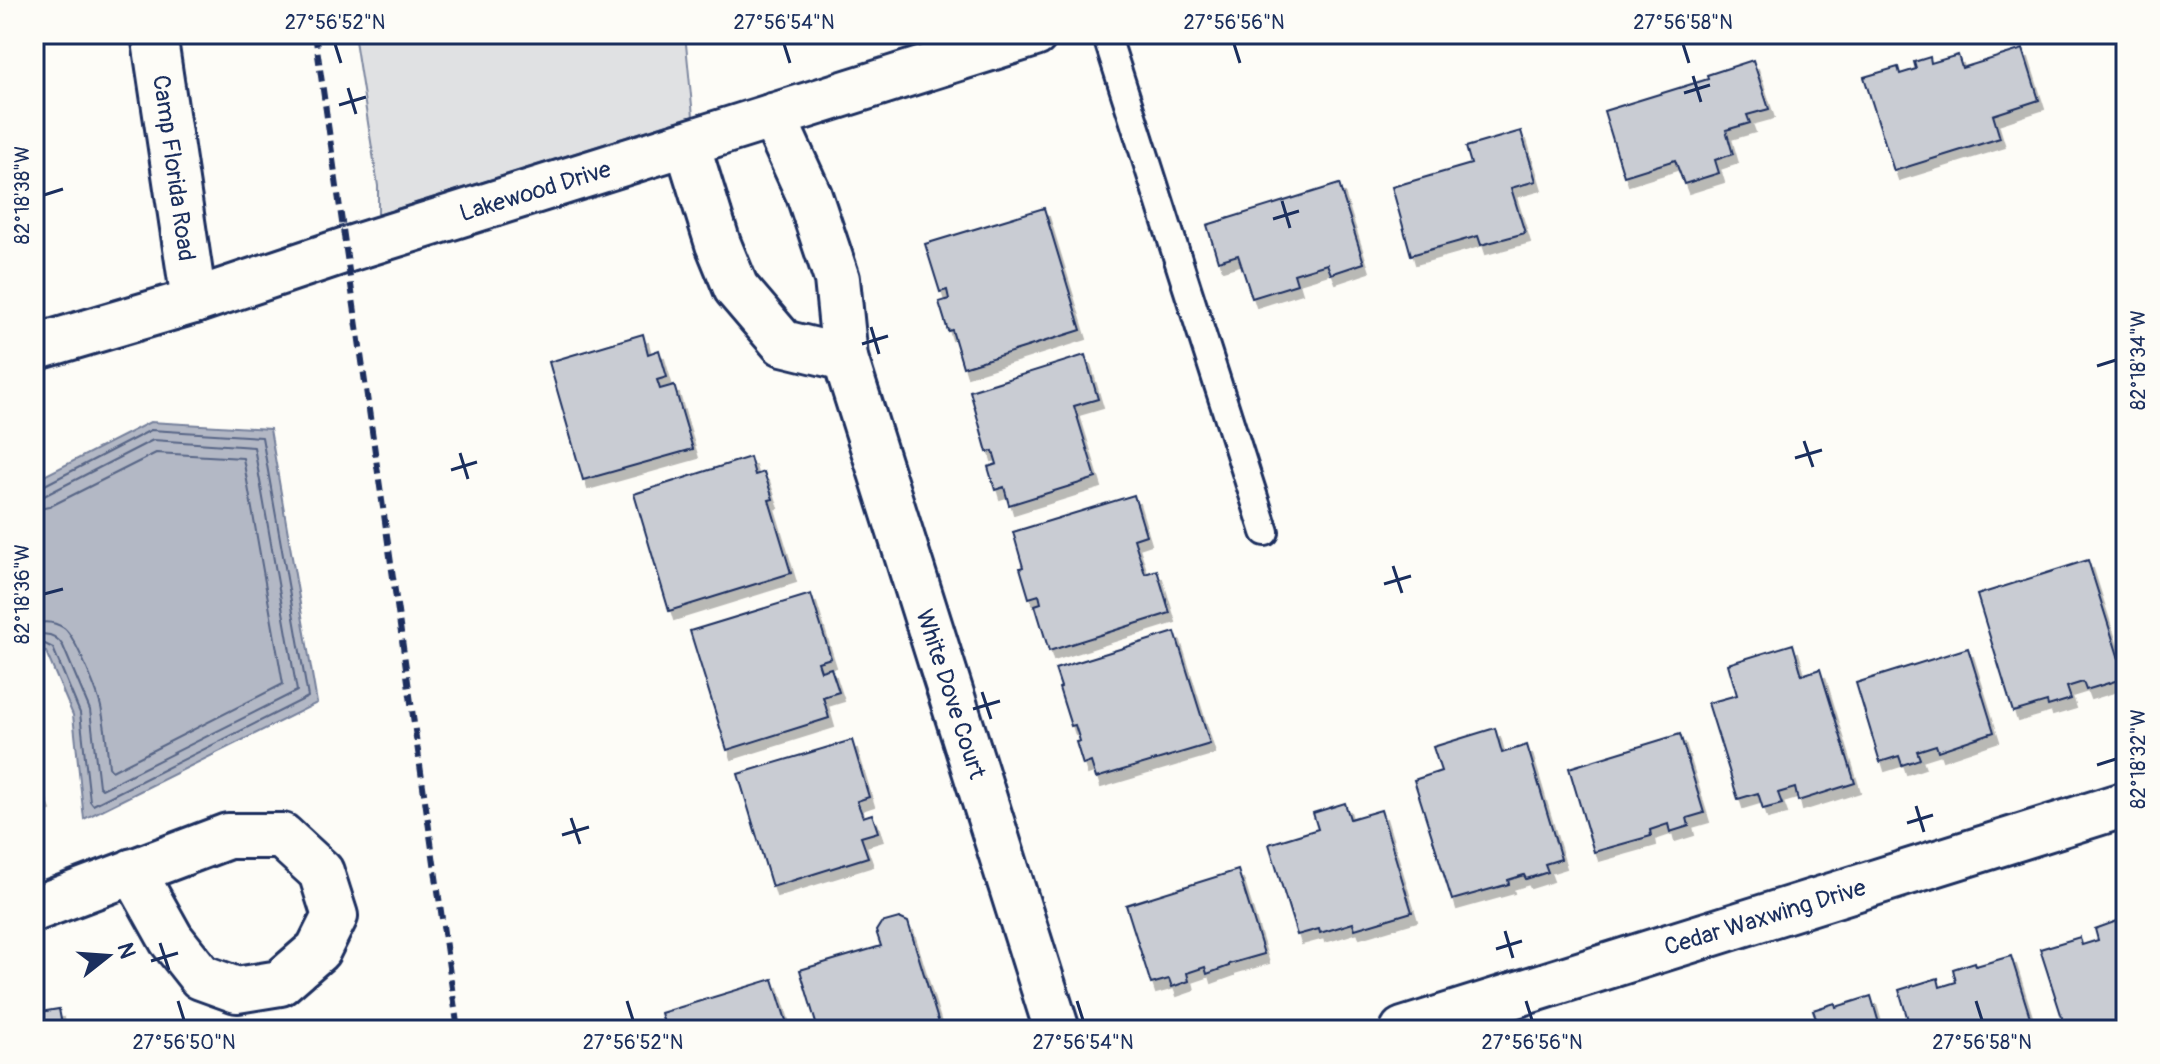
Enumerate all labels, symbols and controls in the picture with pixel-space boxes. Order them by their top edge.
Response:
text: 27°56'52"N [285,10,385,35]
text: 27°56'54"N [733,10,835,35]
text: 27°56'56"N [1183,10,1285,35]
text: 27°56'58"N [1633,10,1733,35]
street label: Camp Florida Road [146,73,201,263]
text: 82°18'38"W [10,146,35,244]
street label: Lakewood Drive [456,155,614,228]
text: 82°18'34"W [2126,310,2151,410]
text: 82°18'36"W [10,544,35,644]
street label: White Dove Court [909,606,992,783]
text: 82°18'32"W [2126,709,2151,809]
street label: Cedar Waxwing Drive [1661,873,1870,962]
north arrow [68,916,148,996]
text: N [111,939,142,962]
text: 27°56'50"N [132,1030,236,1055]
text: 27°56'52"N [583,1030,683,1055]
text: 27°56'54"N [1032,1030,1134,1055]
text: 27°56'56"N [1481,1030,1583,1055]
text: 27°56'58"N [1932,1030,2032,1055]

